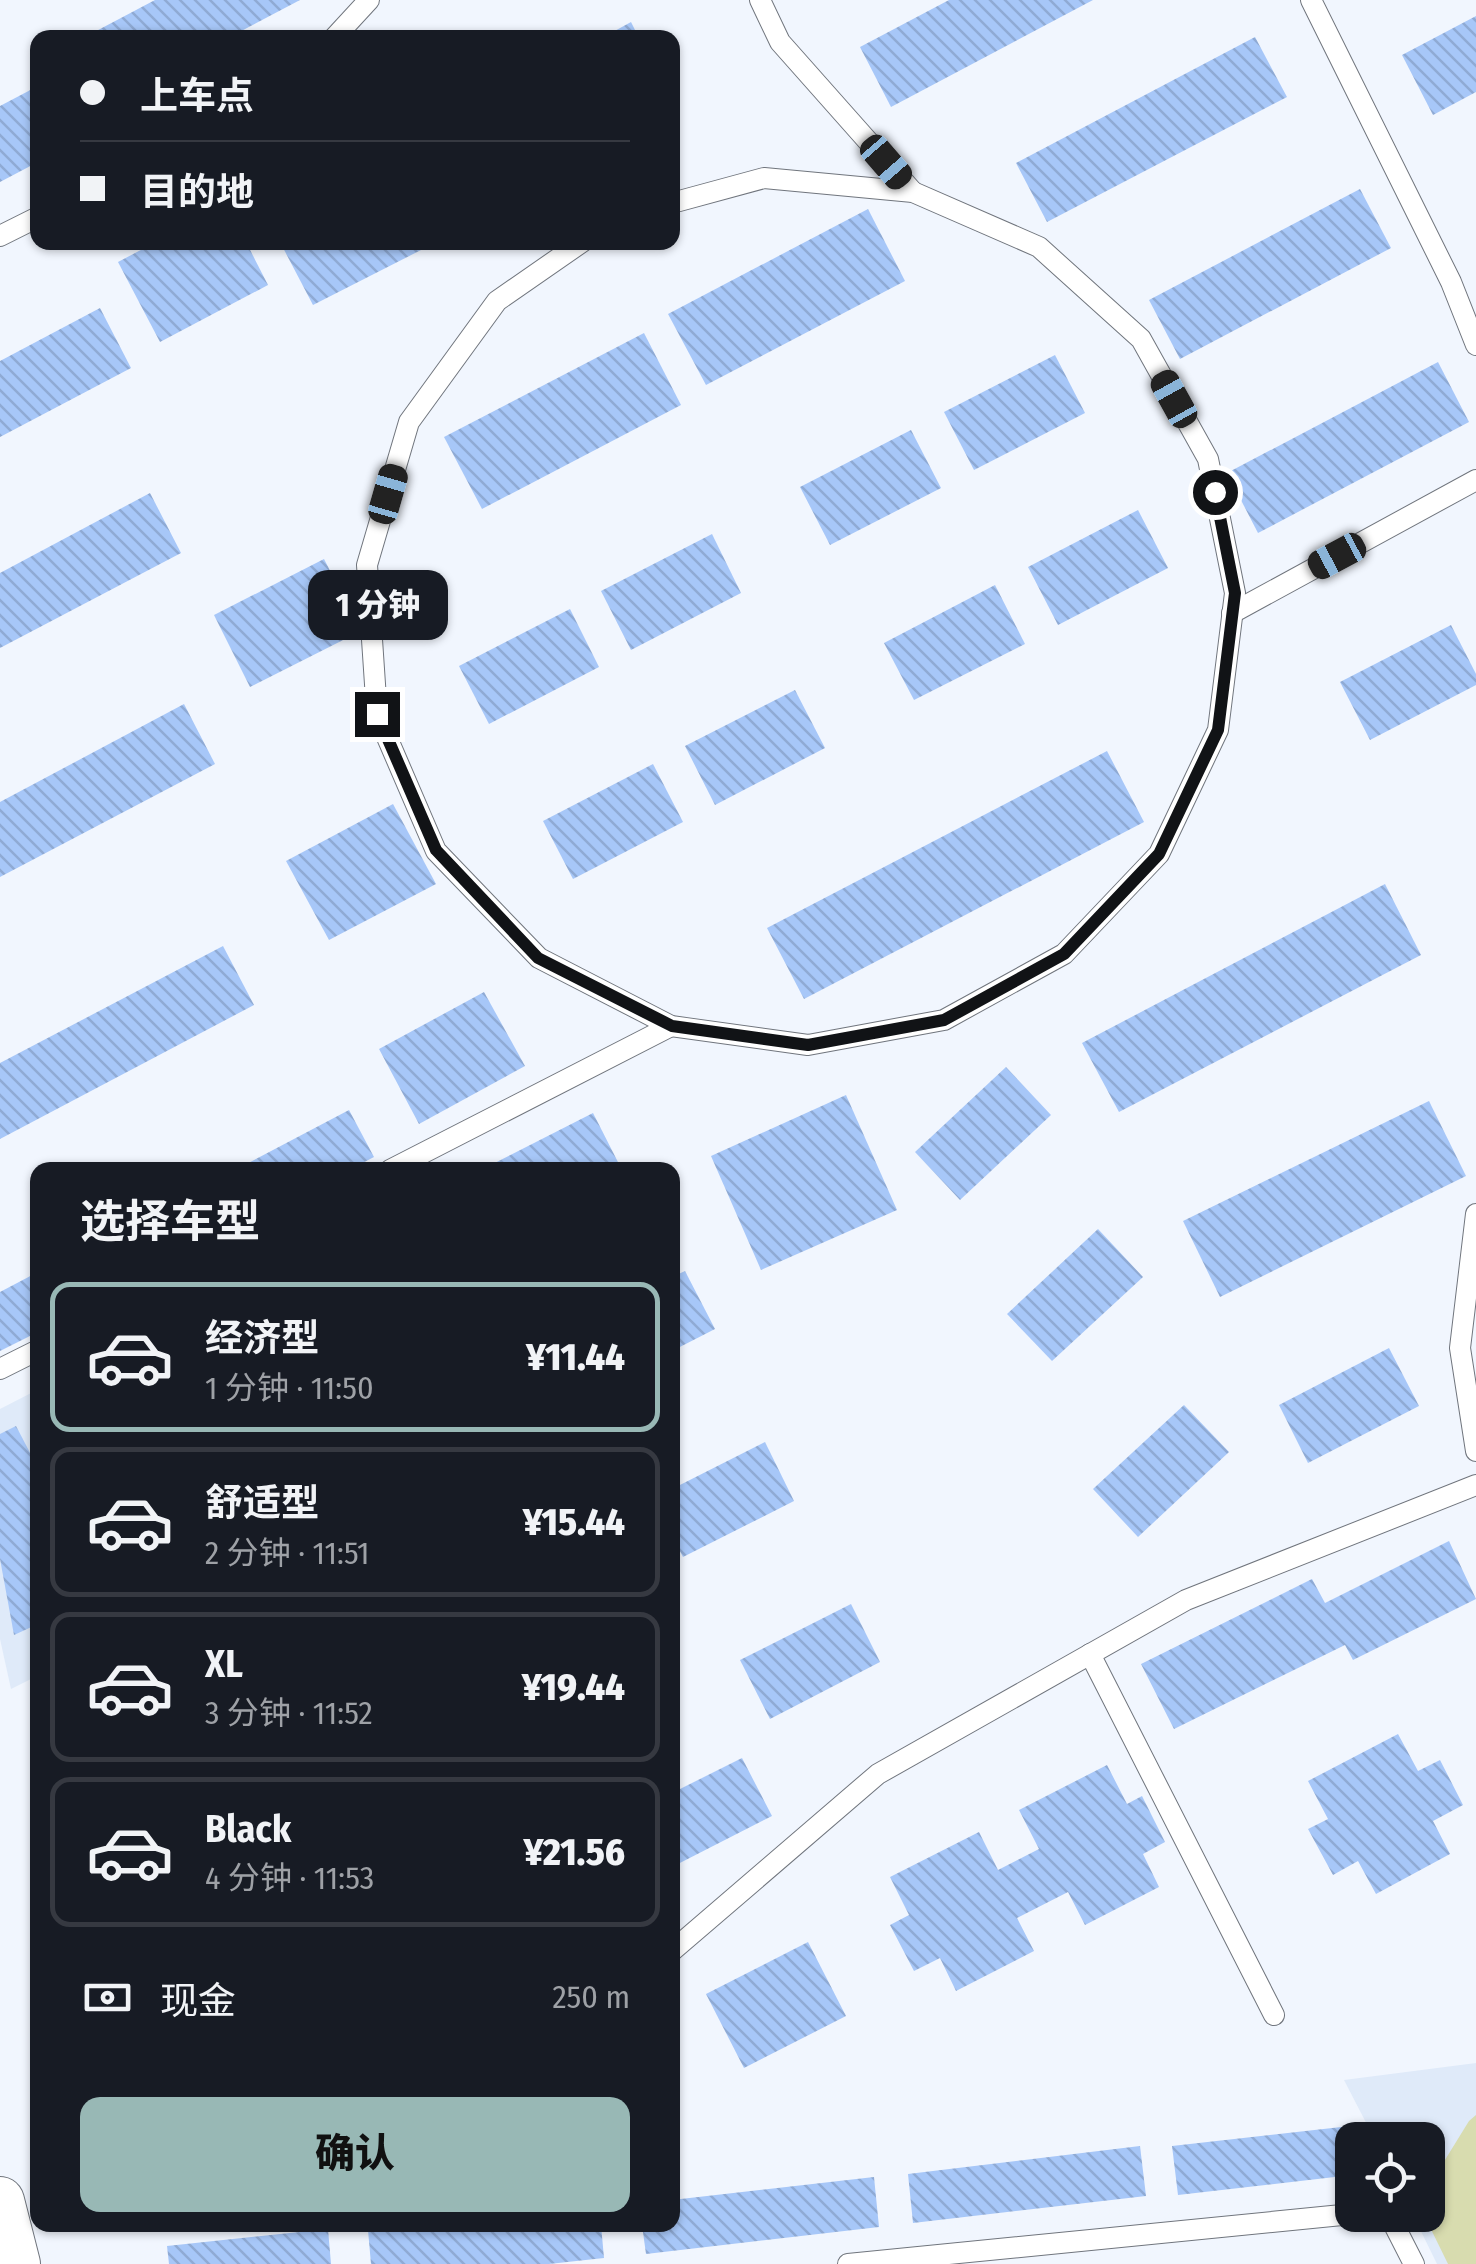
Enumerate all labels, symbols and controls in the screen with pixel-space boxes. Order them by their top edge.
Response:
text: 上车点 [140,73,254,119]
car [855,130,917,194]
text: 目的地 [140,169,254,215]
car [1146,365,1202,433]
car [365,461,411,527]
route start [1193,470,1238,515]
car [1303,529,1371,583]
callout: 1 分钟 [307,569,447,639]
text: 1 分钟 [336,586,420,624]
route end [355,692,400,737]
text: 选择车型 [80,1195,260,1249]
icon: car [85,1312,175,1402]
text: 经济型 [205,1315,319,1361]
text: ¥11.44 [526,1334,625,1380]
text: 1 分钟 · 11:50 [205,1369,374,1407]
icon: car [85,1477,175,1567]
text: 舒适型 [205,1480,319,1526]
text: ¥15.44 [523,1499,625,1545]
text: 2 分钟 · 11:51 [205,1534,369,1572]
text: XL [205,1641,243,1687]
icon: car [85,1642,175,1732]
text: ¥19.44 [522,1664,625,1710]
text: 3 分钟 · 11:52 [205,1694,373,1732]
text: Black [205,1806,291,1852]
icon: car [85,1807,175,1897]
text: ¥21.56 [523,1829,625,1875]
text: 4 分钟 · 11:53 [205,1859,374,1897]
icon: cash [80,1970,135,2025]
text: 现金 [160,1978,236,2024]
text: 250 m [552,1978,630,2016]
button: 确认 [80,2097,630,2212]
map controls [1335,2122,1445,2232]
button: locate [1335,2122,1445,2232]

